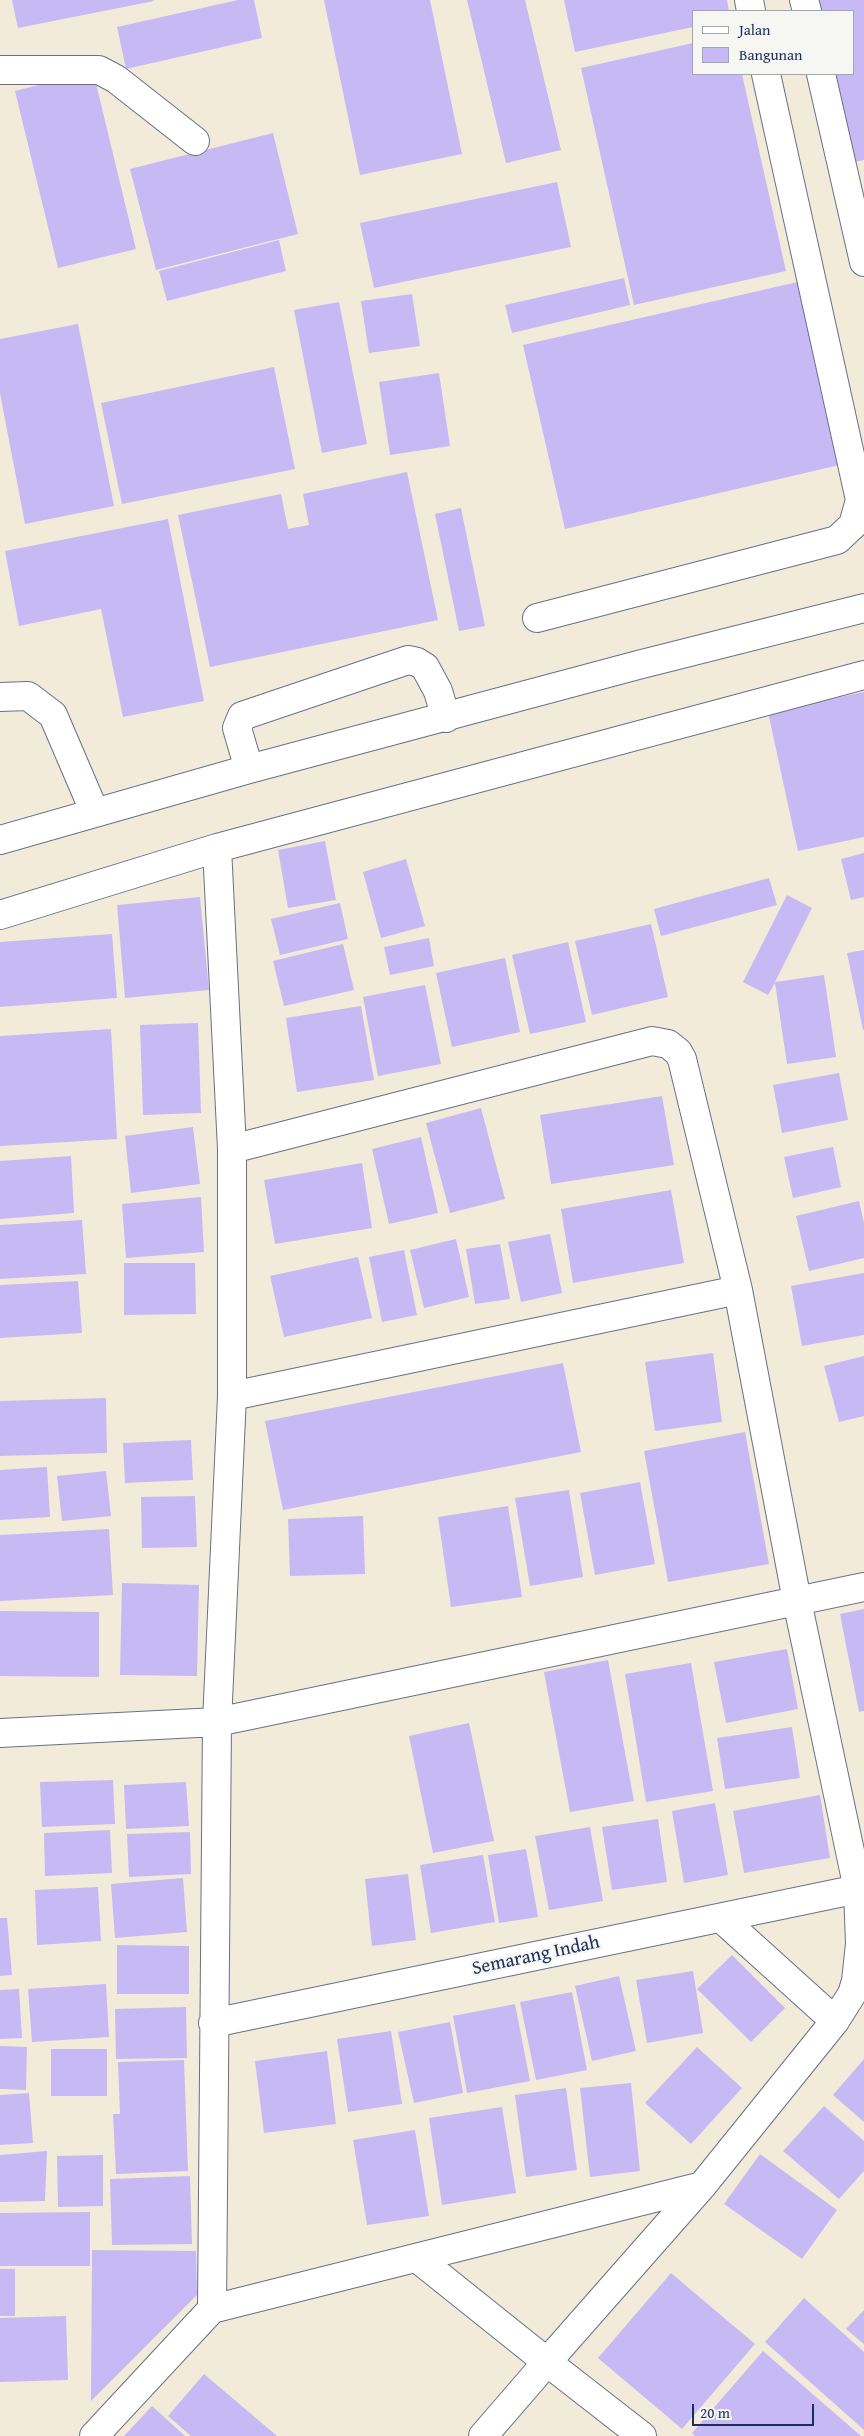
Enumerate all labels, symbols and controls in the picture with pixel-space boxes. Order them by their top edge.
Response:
legend [692,10,854,75]
text: Jalan [739,19,771,40]
text: Bangunan [739,44,803,65]
street label: Semarang Indah [470,1931,602,1981]
scale bar [694,2394,816,2426]
text: 20 m [700,2402,730,2423]

